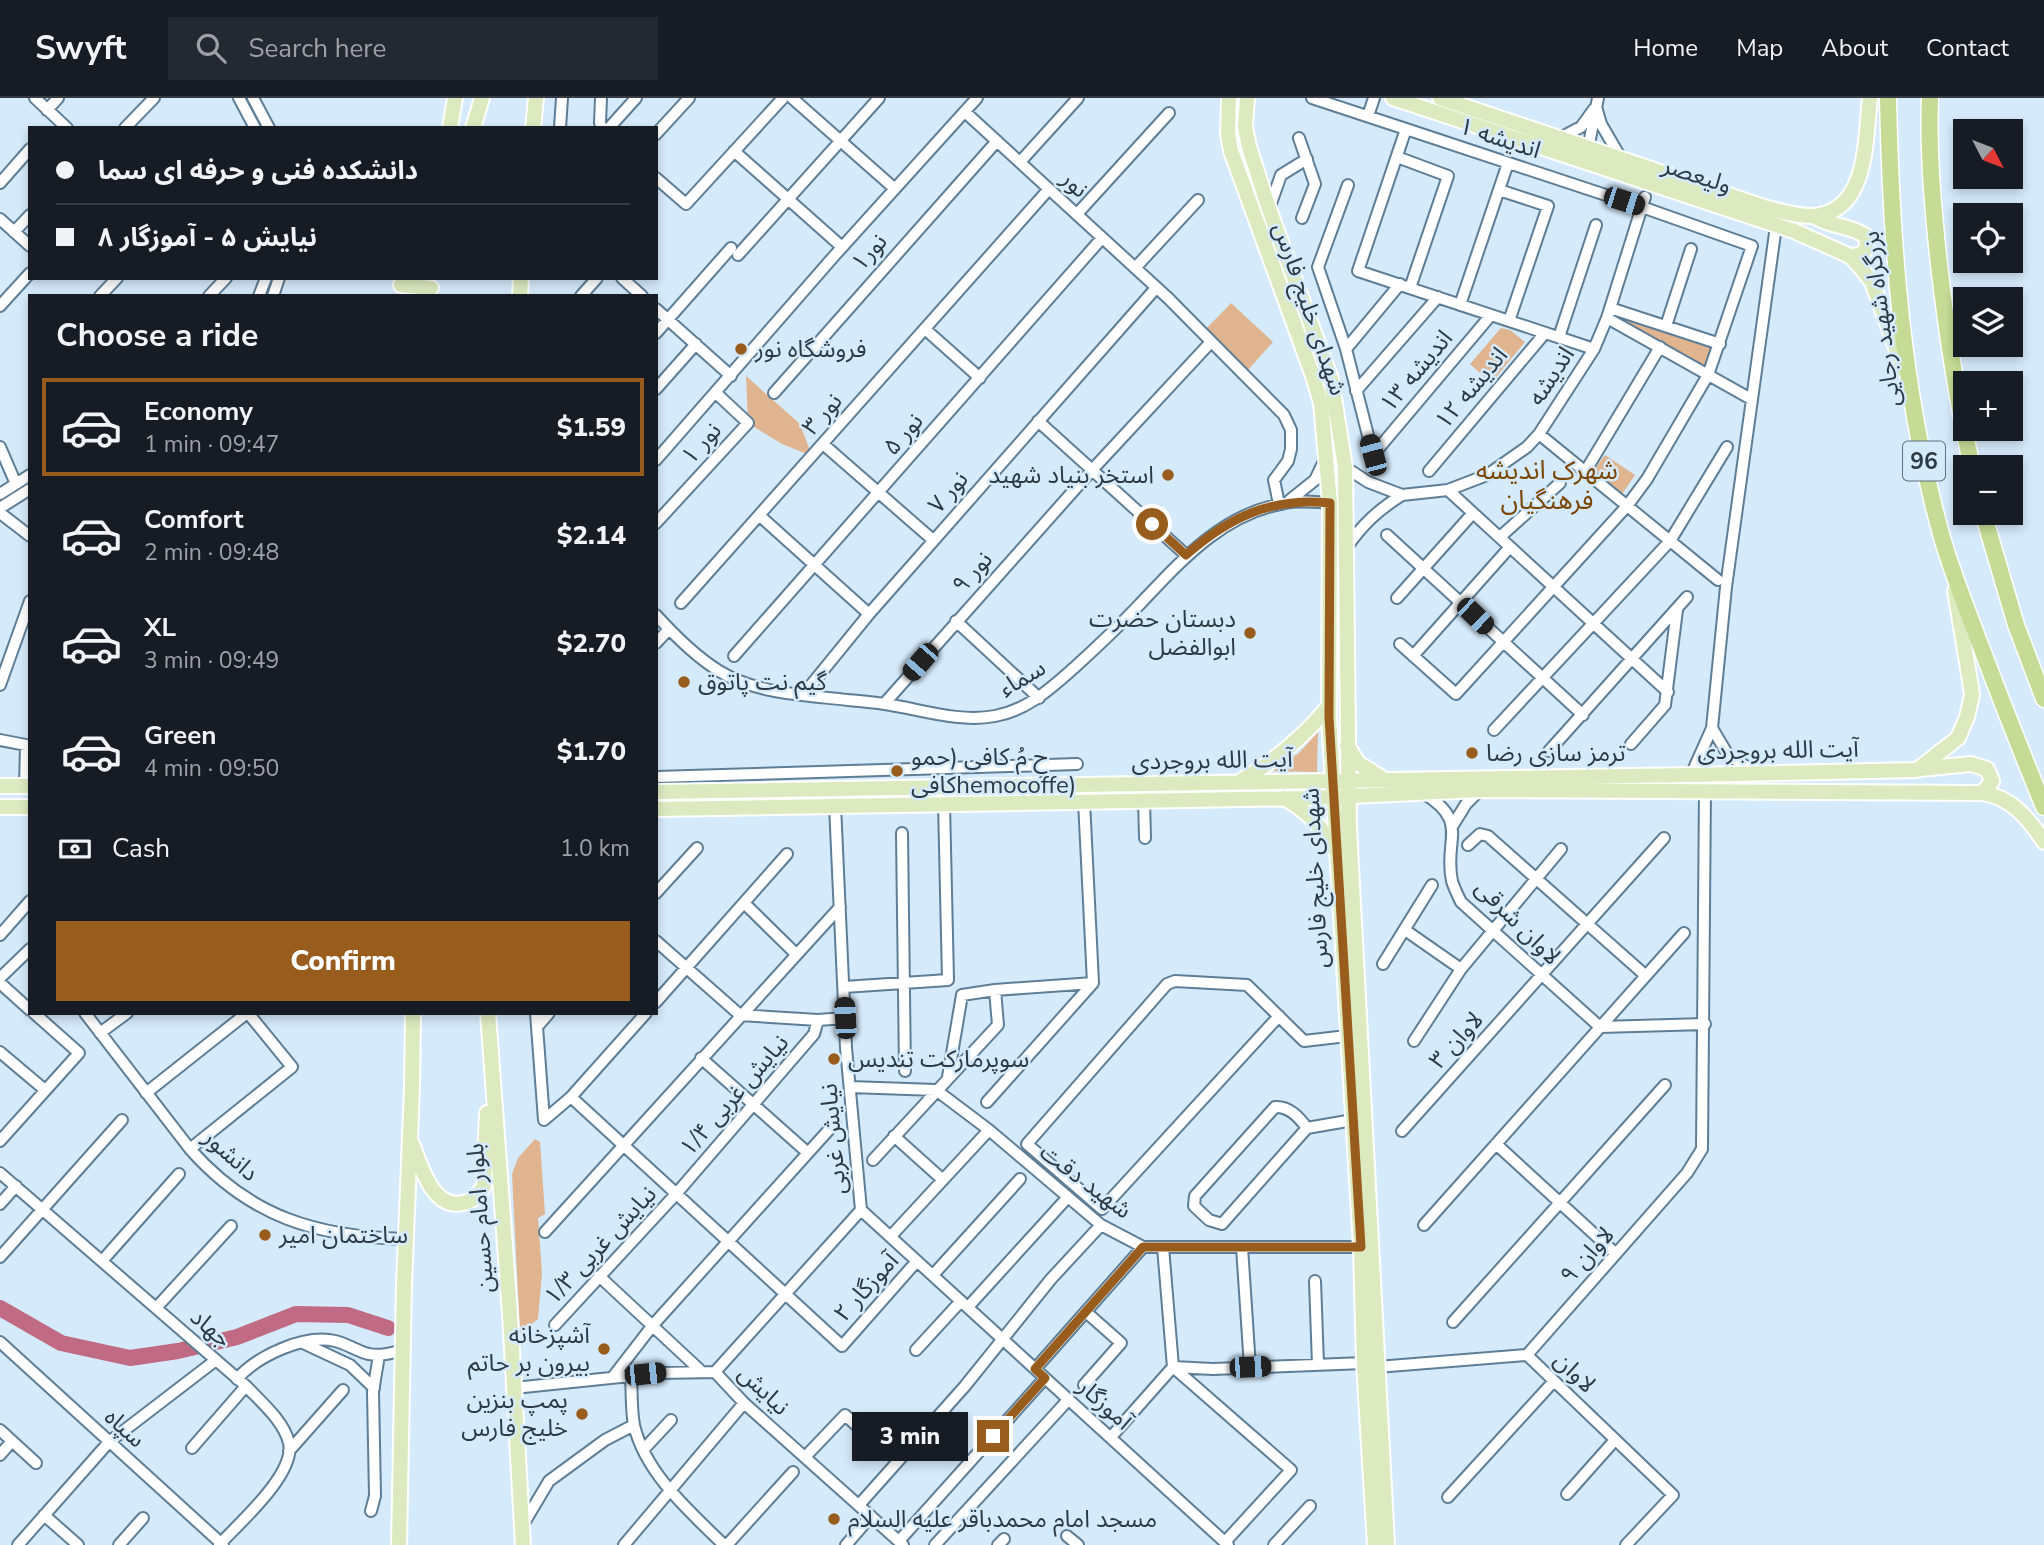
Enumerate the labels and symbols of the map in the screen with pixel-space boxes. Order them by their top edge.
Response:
street label: اندیشه ۱ [1455,110,1545,166]
north arrow [1953,119,2023,189]
street label: ولیعصر [1657,149,1736,201]
street label: نور [1054,163,1096,205]
car [1601,185,1648,217]
street label: شهدای خلیج فارس [1265,218,1355,400]
street label: نور۱ [844,226,894,278]
street label: بزرگراه شهید رجایی [1854,229,1908,409]
street label: اندیشه ۱۳ [1372,323,1460,419]
place label: فروشگاه نور [754,333,866,365]
street label: اندیشه ۱۲ [1427,340,1515,436]
street label: اندیشه [1520,340,1582,412]
marker: فروشگاه نور [733,341,749,357]
street label: نور ۳ [795,386,849,442]
street label: نور ۵ [876,406,930,462]
street label: نور ۱ [674,415,728,471]
car [1358,432,1389,478]
road number: 96 [1903,442,1945,480]
district label: شهرک اندیشه فرهنگیان [1476,453,1618,518]
place label: استخر بنیاد شهید [989,459,1154,491]
street label: نور ۷ [921,464,975,520]
marker: استخر بنیاد شهید [1160,467,1176,483]
route start [1136,508,1168,540]
street label: نور ۹ [945,544,999,600]
car [1453,594,1498,638]
place label: دبستان حضرت ابوالفضل [1089,603,1236,663]
marker: دبستان حضرت ابوالفضل [1242,625,1258,641]
car [899,639,942,685]
street label: سماء [993,652,1051,704]
place label: گیم نت پاتوق [698,666,828,699]
marker: گیم نت پاتوق [676,674,692,690]
street label: آیت الله بروجردی [1697,733,1860,767]
place label: ترمز سازی رضا [1486,737,1626,769]
place label: حِ مُ کافی (حمو کافیhemocoffe) [911,741,1076,801]
street label: آیت الله بروجردی [1131,743,1294,777]
marker: ترمز سازی رضا [1464,745,1480,761]
marker: حِ مُ کافی (حمو کافیhemocoffe) [889,763,905,779]
street label: شهدای خلیج فارس [1294,787,1337,969]
street label: لاوان شرقی [1468,872,1568,972]
car [834,996,857,1040]
street label: لاوان ۳ [1422,1004,1490,1076]
street label: نیایش غربی ۱/۴ [672,1027,796,1163]
place label: سوپرمارکت تندیس [848,1043,1029,1075]
marker: سوپرمارکت تندیس [826,1051,842,1067]
street label: نیایش غربی [812,1082,854,1196]
street label: دانشور [196,1121,266,1188]
street label: شهید دقت [1034,1136,1138,1226]
street label: بلوار امام حسین [459,1142,503,1294]
street label: نیایش غربی ۱/۳ [537,1179,663,1311]
place label: ساختمان امیر [278,1219,408,1251]
street label: لاوان ۹ [1553,1219,1621,1291]
marker: ساختمان امیر [257,1227,273,1243]
street label: آموزگار ۲ [826,1245,906,1329]
street label: جهاد [184,1301,238,1355]
place label: آشپزخانه بیرون بر حاتم [468,1319,591,1380]
marker: آشپزخانه بیرون بر حاتم [596,1341,612,1357]
street label: لاوان [1547,1344,1603,1400]
car [1229,1356,1272,1378]
street label: نیایش [731,1358,797,1422]
car [624,1361,667,1387]
street label: آموزگار [1070,1370,1140,1438]
place label: پمپ بنزین خلیج فارس [461,1384,568,1445]
street label: سپاه [98,1401,152,1455]
marker: پمپ بنزین خلیج فارس [574,1406,590,1422]
callout: 3 min [853,1412,968,1460]
route end [977,1420,1009,1452]
place label: مسجد امام محمدباقر علیه السلام [848,1503,1157,1537]
marker: مسجد امام محمدباقر علیه السلام [826,1511,842,1527]

